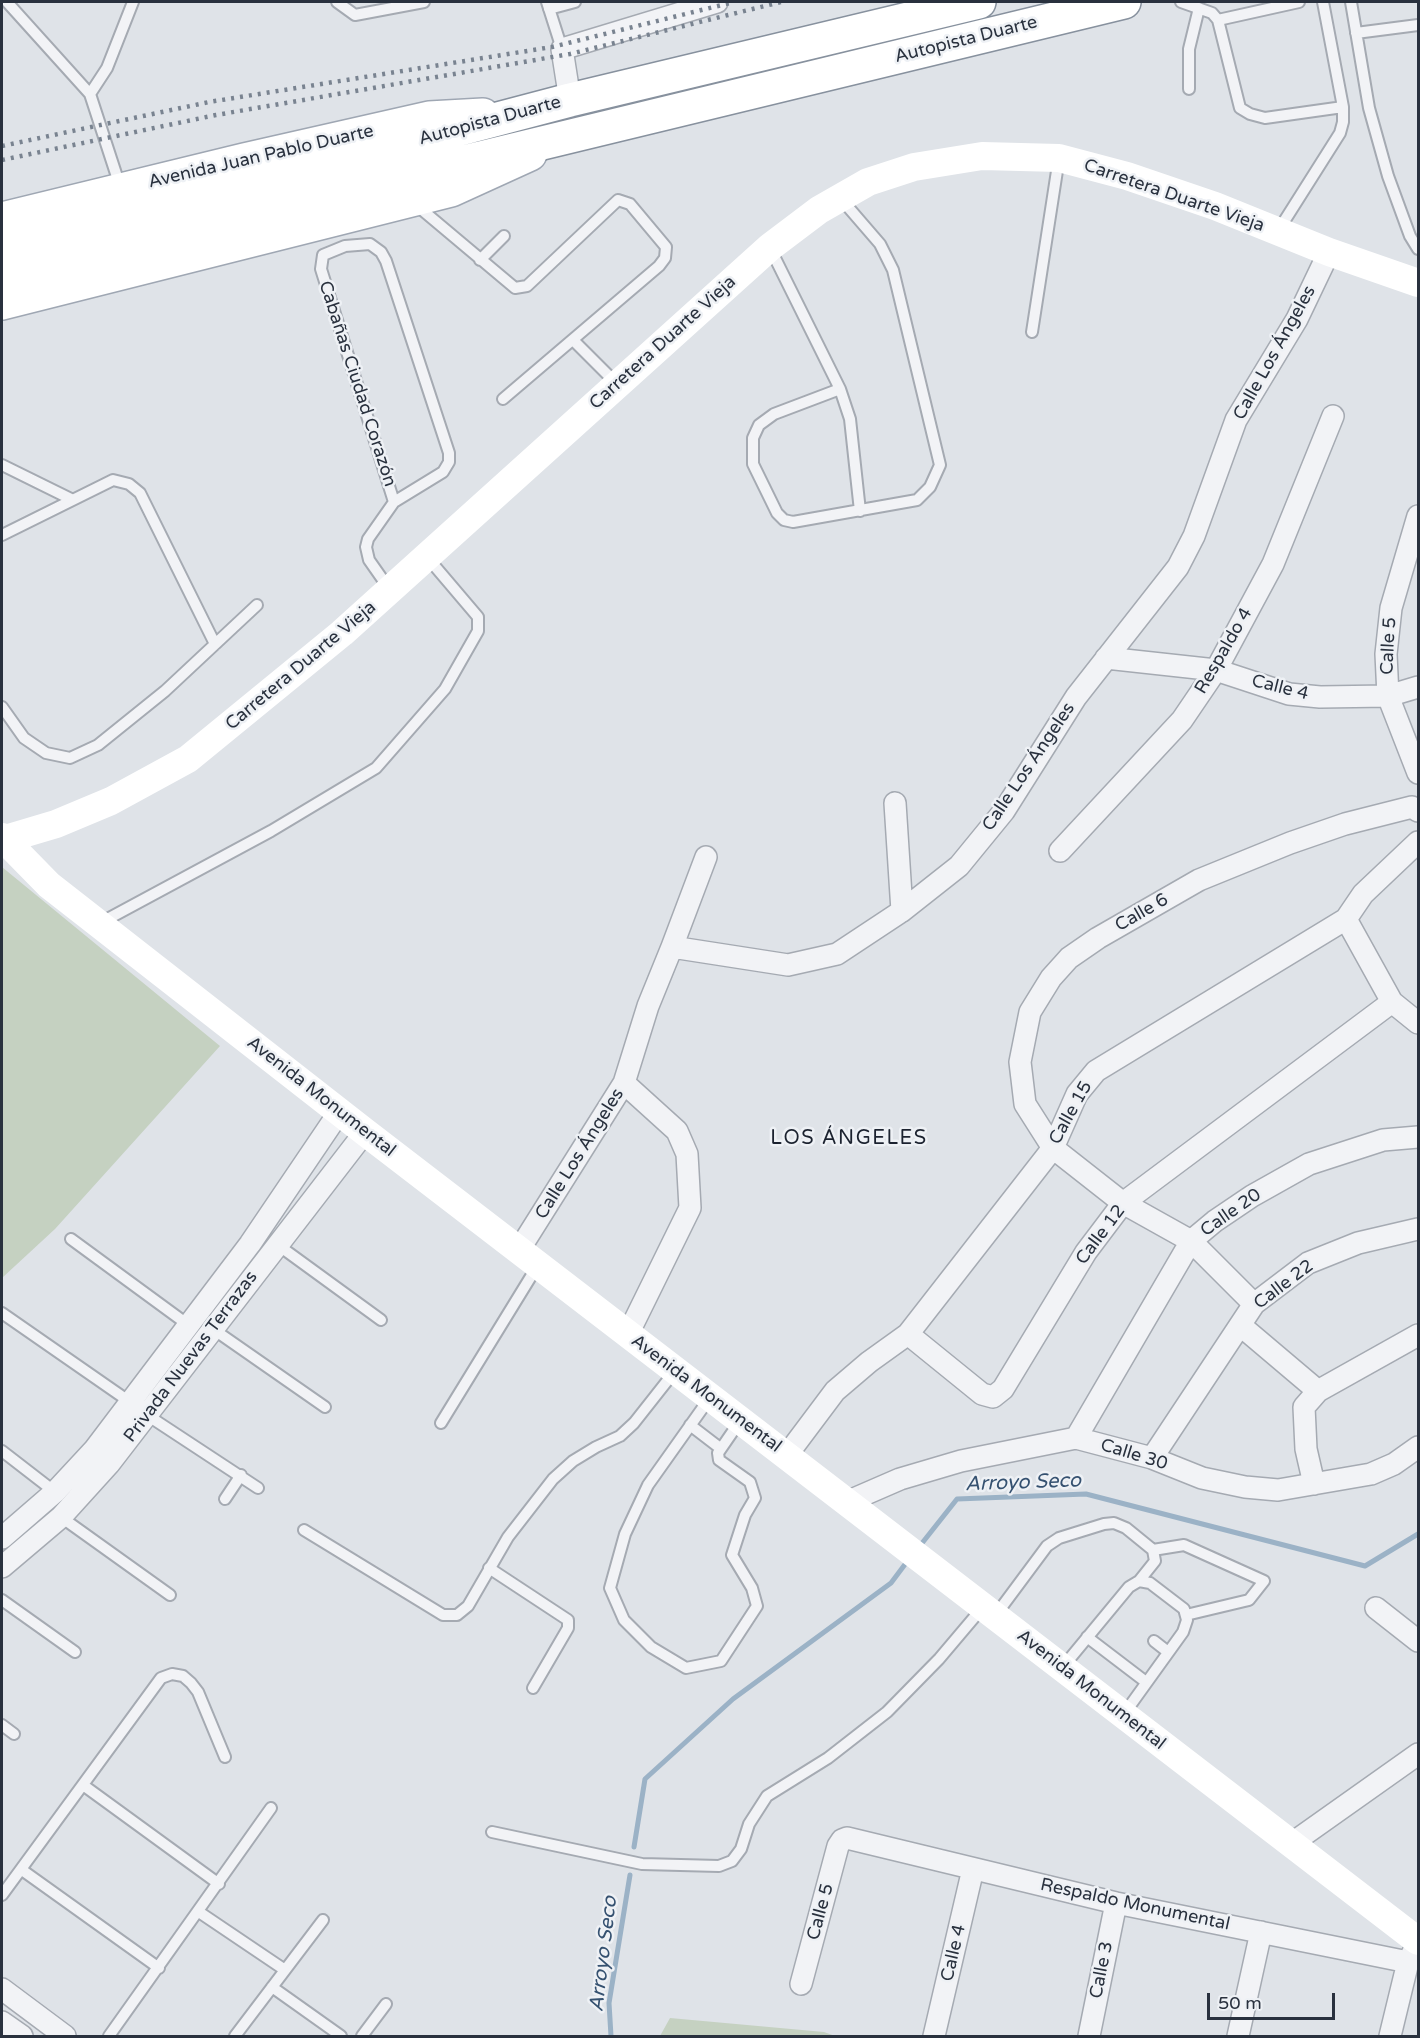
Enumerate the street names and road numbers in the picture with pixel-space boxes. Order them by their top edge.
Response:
street label: Autopista Duarte [892,12,1040,68]
street label: Autopista Duarte [417,92,563,150]
street label: Avenida Juan Pablo Duarte [146,121,376,193]
street label: Carretera Duarte Vieja [1081,155,1267,237]
street label: Carretera Duarte Vieja [585,272,741,414]
street label: Cabañas Ciudad Corazón [314,278,400,490]
street label: Calle Los Ángeles [1229,282,1321,424]
street label: Carretera Duarte Vieja [221,597,381,735]
street label: Respaldo 4 [1191,604,1257,698]
street label: Calle 5 [1377,617,1401,675]
street label: Calle 4 [1249,671,1311,705]
street label: Calle Los Ángeles [978,699,1080,835]
street label: Calle 6 [1112,889,1172,937]
street label: Avenida Monumental [242,1032,400,1162]
street label: Calle 15 [1045,1078,1097,1148]
street label: Calle Los Ángeles [531,1085,629,1223]
street label: Calle 20 [1197,1184,1265,1242]
street label: Calle 12 [1072,1201,1130,1269]
street label: Calle 22 [1250,1256,1318,1314]
street label: Privada Nuevas Terrazas [120,1267,262,1447]
street label: Avenida Monumental [626,1330,786,1458]
street label: Calle 30 [1098,1435,1170,1475]
street label: Avenida Monumental [1012,1625,1170,1755]
street label: Respaldo Monumental [1038,1874,1232,1936]
street label: Calle 5 [803,1881,839,1943]
street label: Calle 4 [937,1922,971,1984]
street label: Calle 3 [1086,1940,1118,2000]

